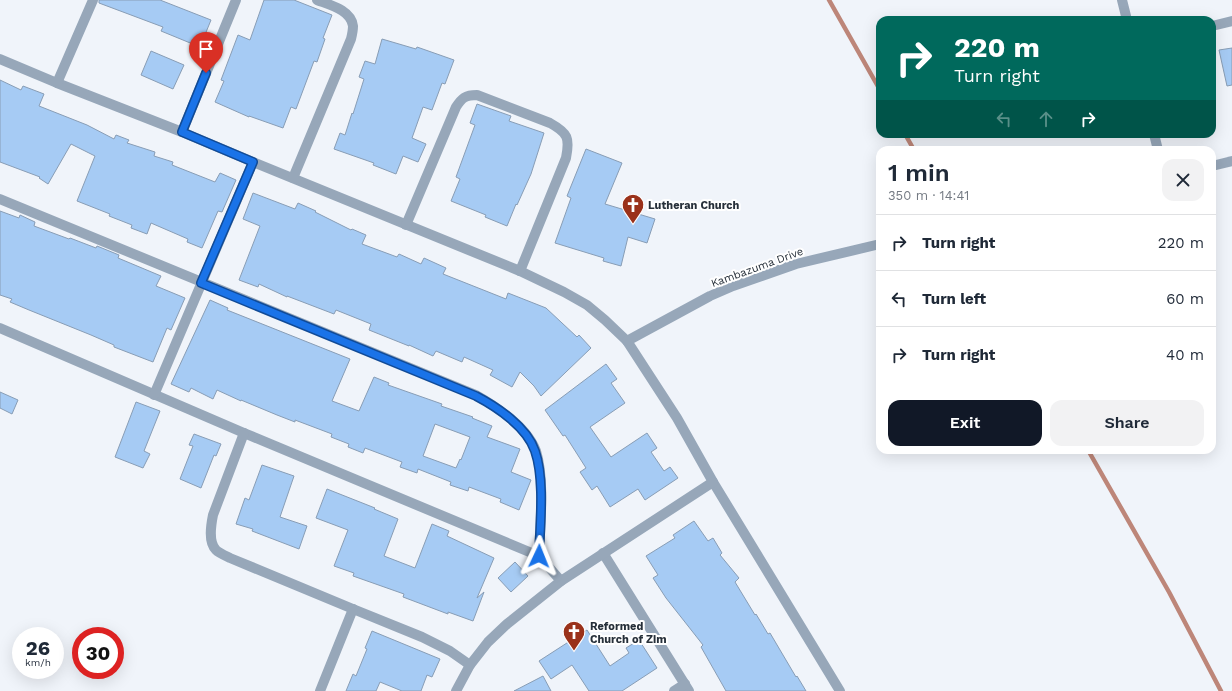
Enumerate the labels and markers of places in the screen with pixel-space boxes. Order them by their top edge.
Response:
pin [189,32,223,73]
church icon: Lutheran Church [620,192,646,225]
place label: Lutheran Church [648,199,740,212]
church icon: Reformed Church of Zim [561,619,587,652]
place label: Reformed Church of Zim [590,620,667,646]

